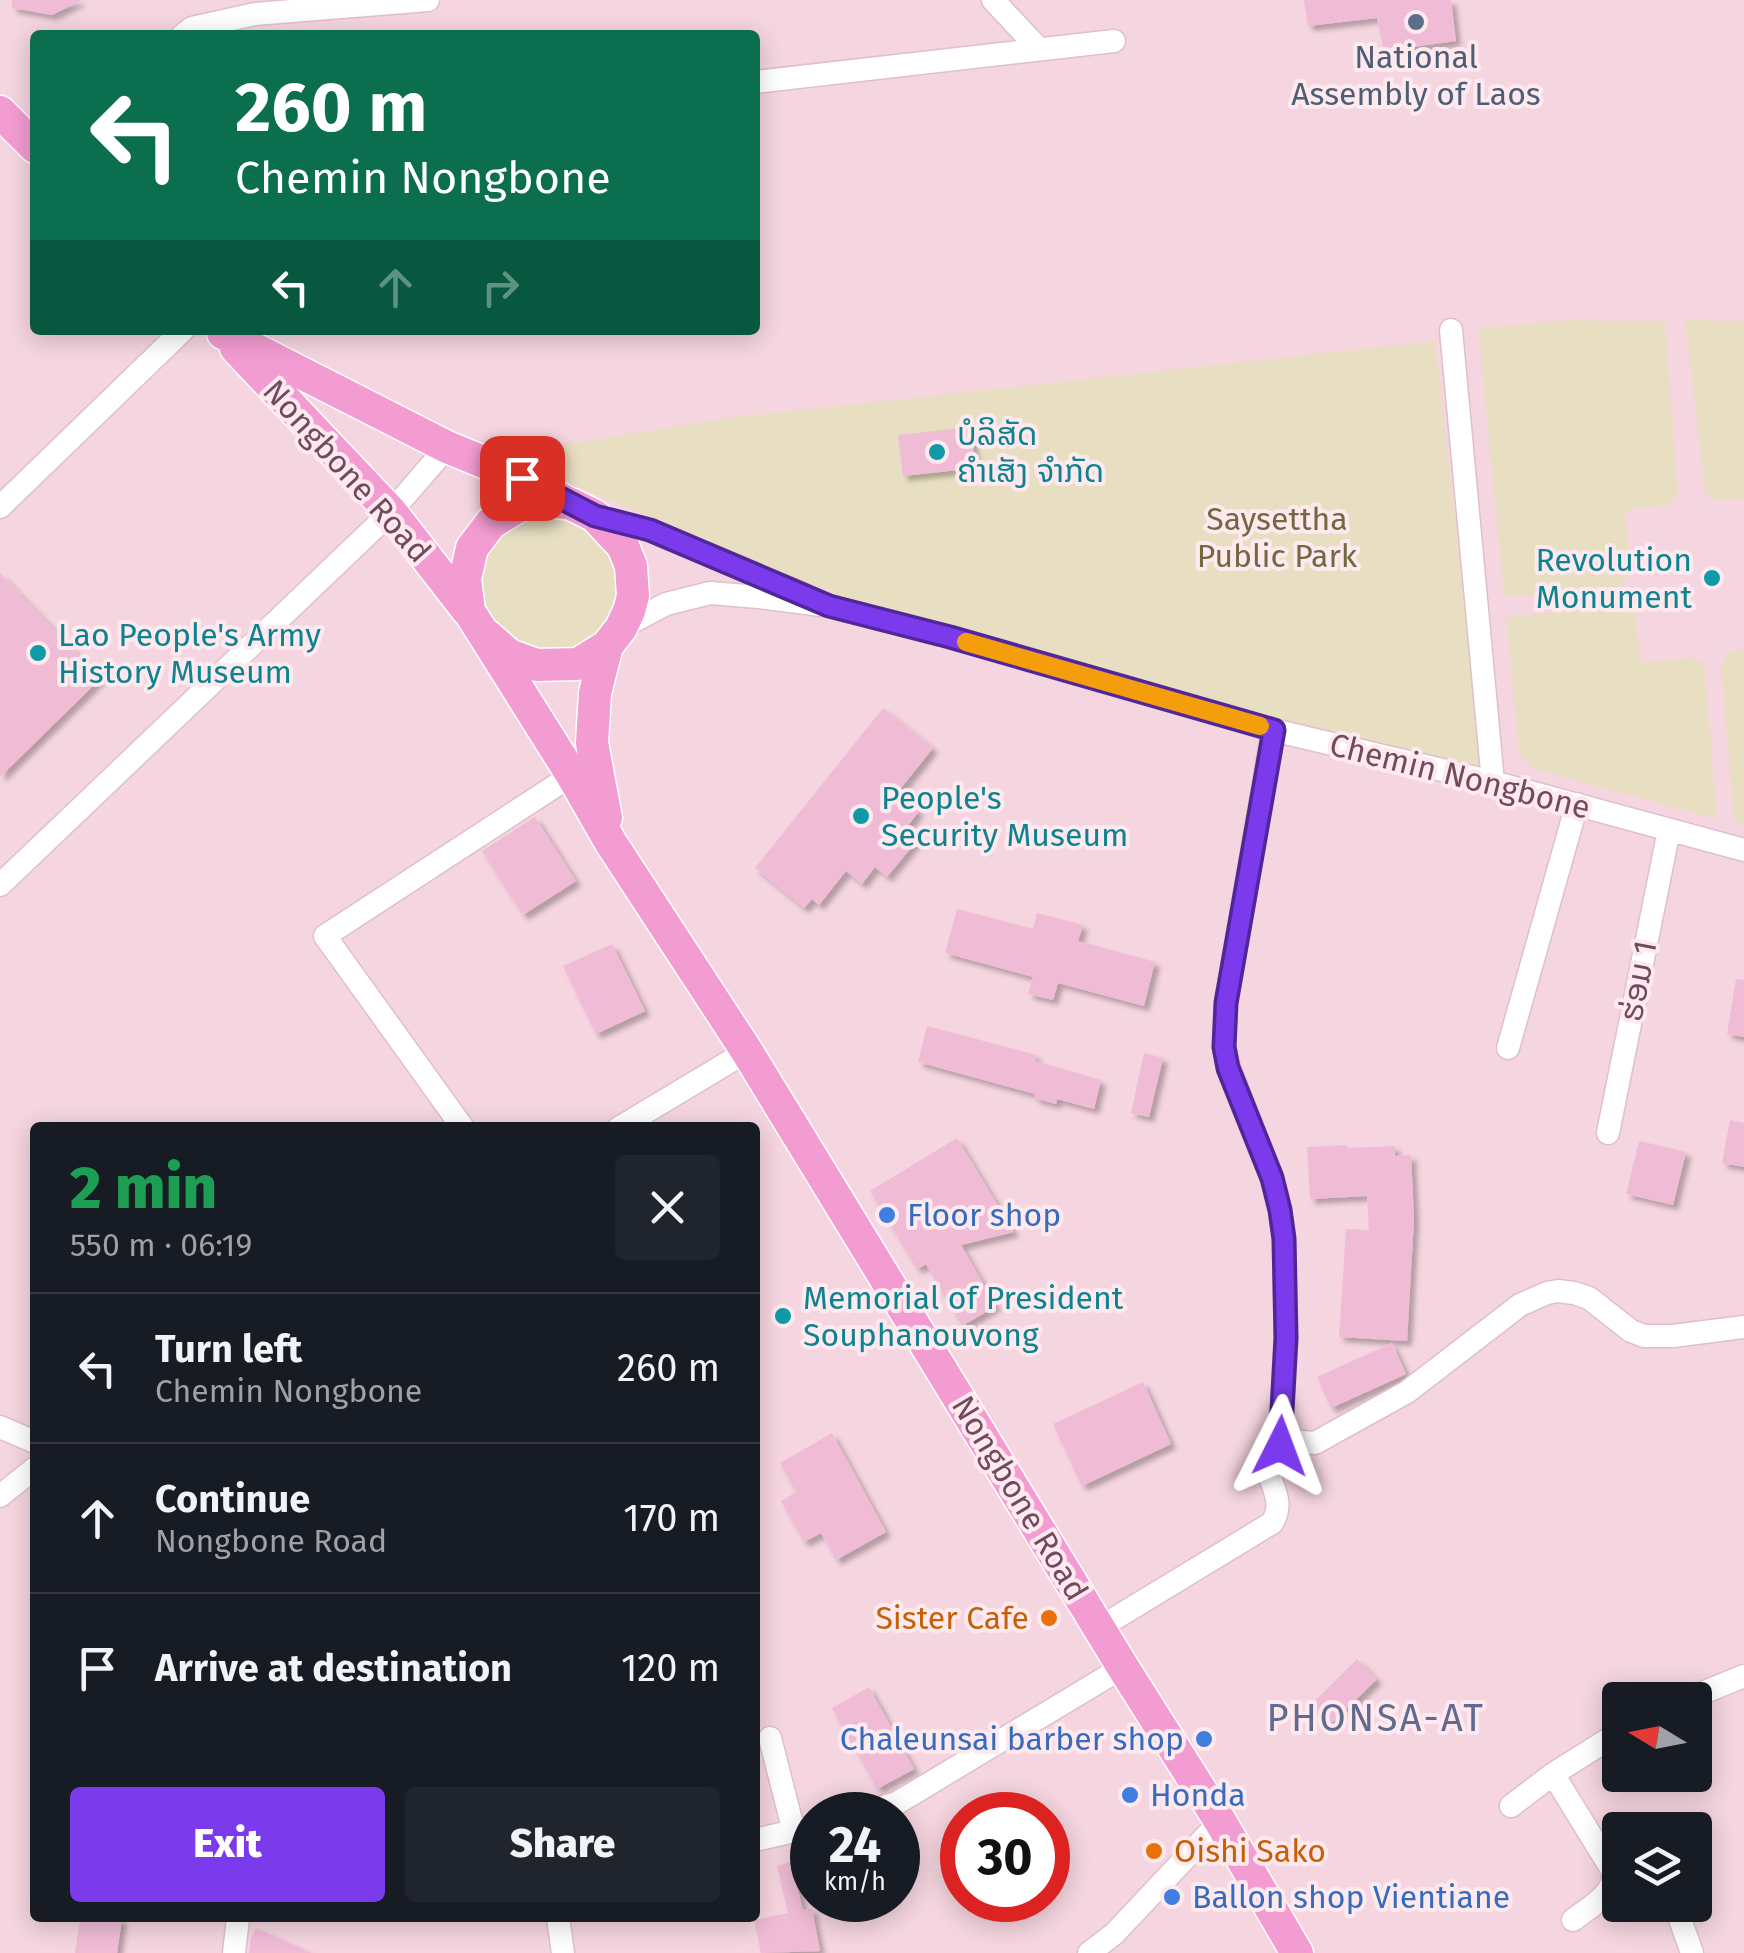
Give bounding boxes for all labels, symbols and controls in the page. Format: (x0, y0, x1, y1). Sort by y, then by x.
marker: National Assembly of Laos (1405, 11, 1427, 33)
place label: National Assembly of Laos (1291, 38, 1541, 113)
text: 260 m (235, 66, 427, 150)
icon: left (70, 70, 200, 200)
text: Chemin Nongbone (235, 151, 611, 205)
icon: left (263, 260, 318, 315)
icon: ahead (368, 260, 423, 315)
icon: right (473, 260, 528, 315)
street label: Nongbone Road (255, 372, 439, 570)
place label: ບໍລິສັດ ຄຳເສັງ ຈຳກັດ (957, 415, 1104, 490)
pin (480, 436, 565, 521)
marker: ບໍລິສັດ ຄຳເສັງ ຈຳກັດ (926, 441, 948, 463)
icon: arrive (495, 451, 550, 506)
park label: Saysettha Public Park (1197, 500, 1358, 575)
place label: Revolution Monument (1535, 541, 1692, 616)
marker: Revolution Monument (1701, 567, 1723, 589)
place label: Lao People's Army History Museum (58, 616, 321, 691)
marker: Lao People's Army History Museum (27, 642, 49, 664)
street label: Chemin Nongbone (1326, 725, 1594, 827)
place label: People's Security Museum (881, 779, 1128, 854)
marker: People's Security Museum (850, 805, 872, 827)
street label: ຮ່ອມ 1 (1612, 937, 1664, 1025)
text: 2 min (70, 1152, 217, 1224)
button: close (615, 1155, 720, 1260)
place label: Floor shop (907, 1196, 1061, 1234)
marker: Floor shop (876, 1204, 898, 1226)
text: 550 m · 06:19 (70, 1226, 252, 1264)
place label: Memorial of President Souphanouvong (803, 1279, 1124, 1354)
marker: Memorial of President Souphanouvong (772, 1305, 794, 1327)
text: Turn left (155, 1326, 302, 1372)
icon: left (70, 1341, 125, 1396)
text: 260 m (617, 1345, 720, 1391)
text: Chemin Nongbone (155, 1372, 422, 1410)
street label: Nongbone Road (944, 1389, 1096, 1607)
position arrow (1228, 1394, 1332, 1498)
text: Continue (155, 1476, 310, 1522)
icon: ahead (70, 1491, 125, 1546)
text: 170 m (623, 1495, 720, 1541)
text: Nongbone Road (155, 1522, 387, 1560)
place label: Sister Cafe (875, 1599, 1029, 1637)
marker: Sister Cafe (1038, 1607, 1060, 1629)
icon: arrive (70, 1641, 125, 1696)
text: Arrive at destination (155, 1645, 512, 1691)
text: 120 m (621, 1645, 720, 1691)
north arrow (1602, 1682, 1712, 1792)
map controls (1602, 1682, 1712, 1922)
district label: PHONSA-AT (1266, 1695, 1486, 1741)
place label: Chaleunsai barber shop (840, 1720, 1184, 1758)
marker: Chaleunsai barber shop (1193, 1728, 1215, 1750)
place label: Honda (1150, 1776, 1246, 1814)
marker: Honda (1119, 1784, 1141, 1806)
button: Exit (70, 1787, 385, 1902)
button: Share (405, 1787, 720, 1902)
speed limit sign: 30 (940, 1792, 1070, 1922)
button: layers (1602, 1812, 1712, 1922)
text: 24 (829, 1815, 881, 1875)
place label: Oishi Sako (1174, 1832, 1326, 1870)
marker: Oishi Sako (1143, 1840, 1165, 1862)
text: km/h (824, 1867, 886, 1897)
place label: Ballon shop Vientiane (1192, 1878, 1510, 1916)
marker: Ballon shop Vientiane (1161, 1886, 1183, 1908)

